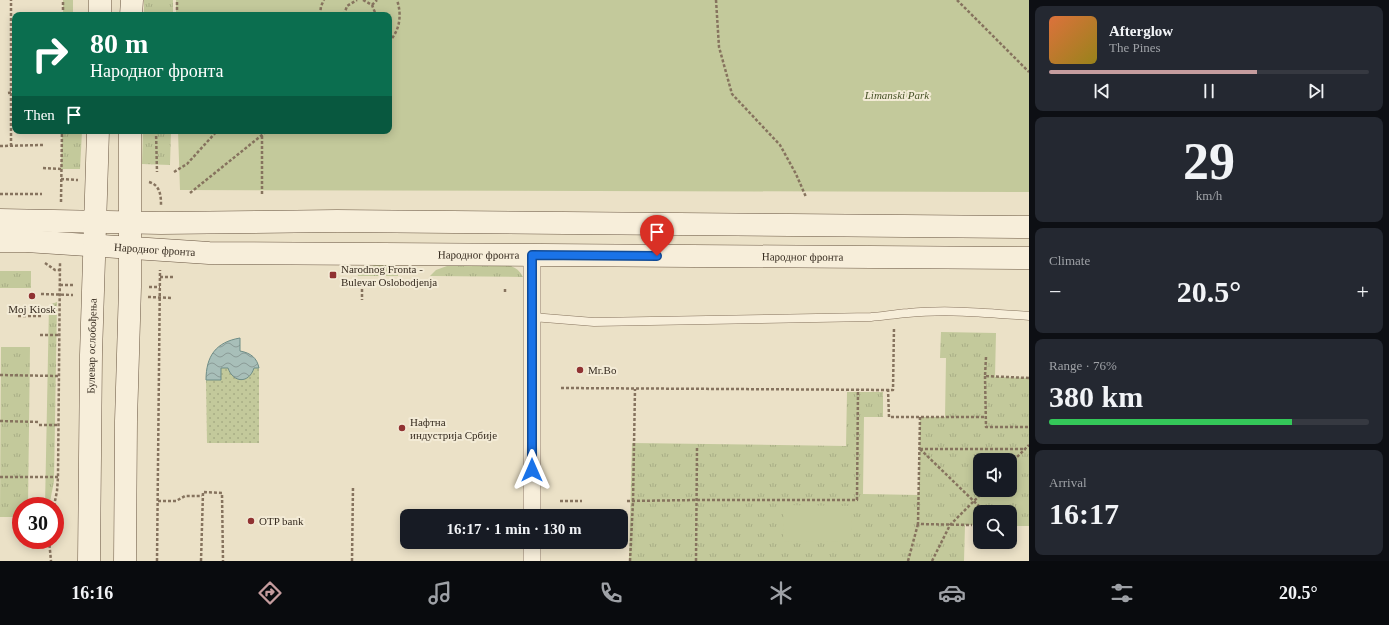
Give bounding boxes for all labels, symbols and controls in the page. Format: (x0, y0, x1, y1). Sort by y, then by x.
text: Afterglow (1109, 23, 1173, 39)
icon: right (24, 28, 76, 80)
text: 80 m (90, 28, 148, 59)
text: The Pines (1109, 40, 1161, 55)
text: Народног фронта (90, 61, 224, 81)
icon: previous (1091, 80, 1113, 102)
icon: pause (1198, 80, 1220, 102)
icon: next (1305, 80, 1327, 102)
park label: Limanski Park (864, 89, 930, 101)
icon: arrive (63, 104, 85, 126)
text: Then (24, 107, 55, 123)
text: 29 (1183, 133, 1235, 190)
text: km/h (1196, 188, 1222, 203)
pin (640, 215, 674, 256)
icon: arrive (646, 221, 668, 243)
street label: Народног фронта (114, 241, 196, 258)
street label: Народног фронта (438, 248, 520, 261)
street label: Народног фронта (762, 250, 844, 263)
text: Climate (1049, 253, 1090, 268)
place label: Narodnog Fronta - Bulevar Oslobodjenja (341, 263, 437, 288)
marker: Narodnog Fronta - Bulevar Oslobodjenja (328, 270, 338, 280)
text: 20.5° (1177, 275, 1241, 308)
text: − (1049, 279, 1061, 304)
text: + (1357, 279, 1369, 304)
marker: Moj Kiosk (27, 291, 37, 301)
street label: Булевар ослобођења (85, 298, 99, 394)
place label: Moj Kiosk (8, 303, 56, 315)
text: Range · 76% (1049, 358, 1117, 373)
place label: Mr.Bo (588, 364, 617, 376)
marker: Mr.Bo (575, 365, 585, 375)
text: 380 km (1049, 380, 1143, 413)
place label: Нафтна индустрија Србије (410, 416, 497, 441)
marker: Нафтна индустрија Србије (397, 423, 407, 433)
position arrow (511, 449, 553, 491)
map controls (973, 453, 1017, 549)
button: sound (973, 453, 1017, 497)
text: Arrival (1049, 475, 1087, 490)
speed limit sign: 30 (12, 497, 64, 549)
text: 16:17 (1049, 497, 1119, 530)
button: search (973, 505, 1017, 549)
place label: OTP bank (259, 515, 304, 527)
marker: OTP bank (246, 516, 256, 526)
text: 16:17 · 1 min · 130 m (447, 521, 582, 537)
icon: directions (256, 579, 284, 607)
icon: music (426, 579, 454, 607)
icon: phone (597, 579, 625, 607)
icon: climate (767, 579, 795, 607)
icon: car (938, 579, 966, 607)
icon: filters (1108, 579, 1136, 607)
text: 16:16 (71, 583, 113, 603)
text: 20.5° (1279, 583, 1318, 603)

